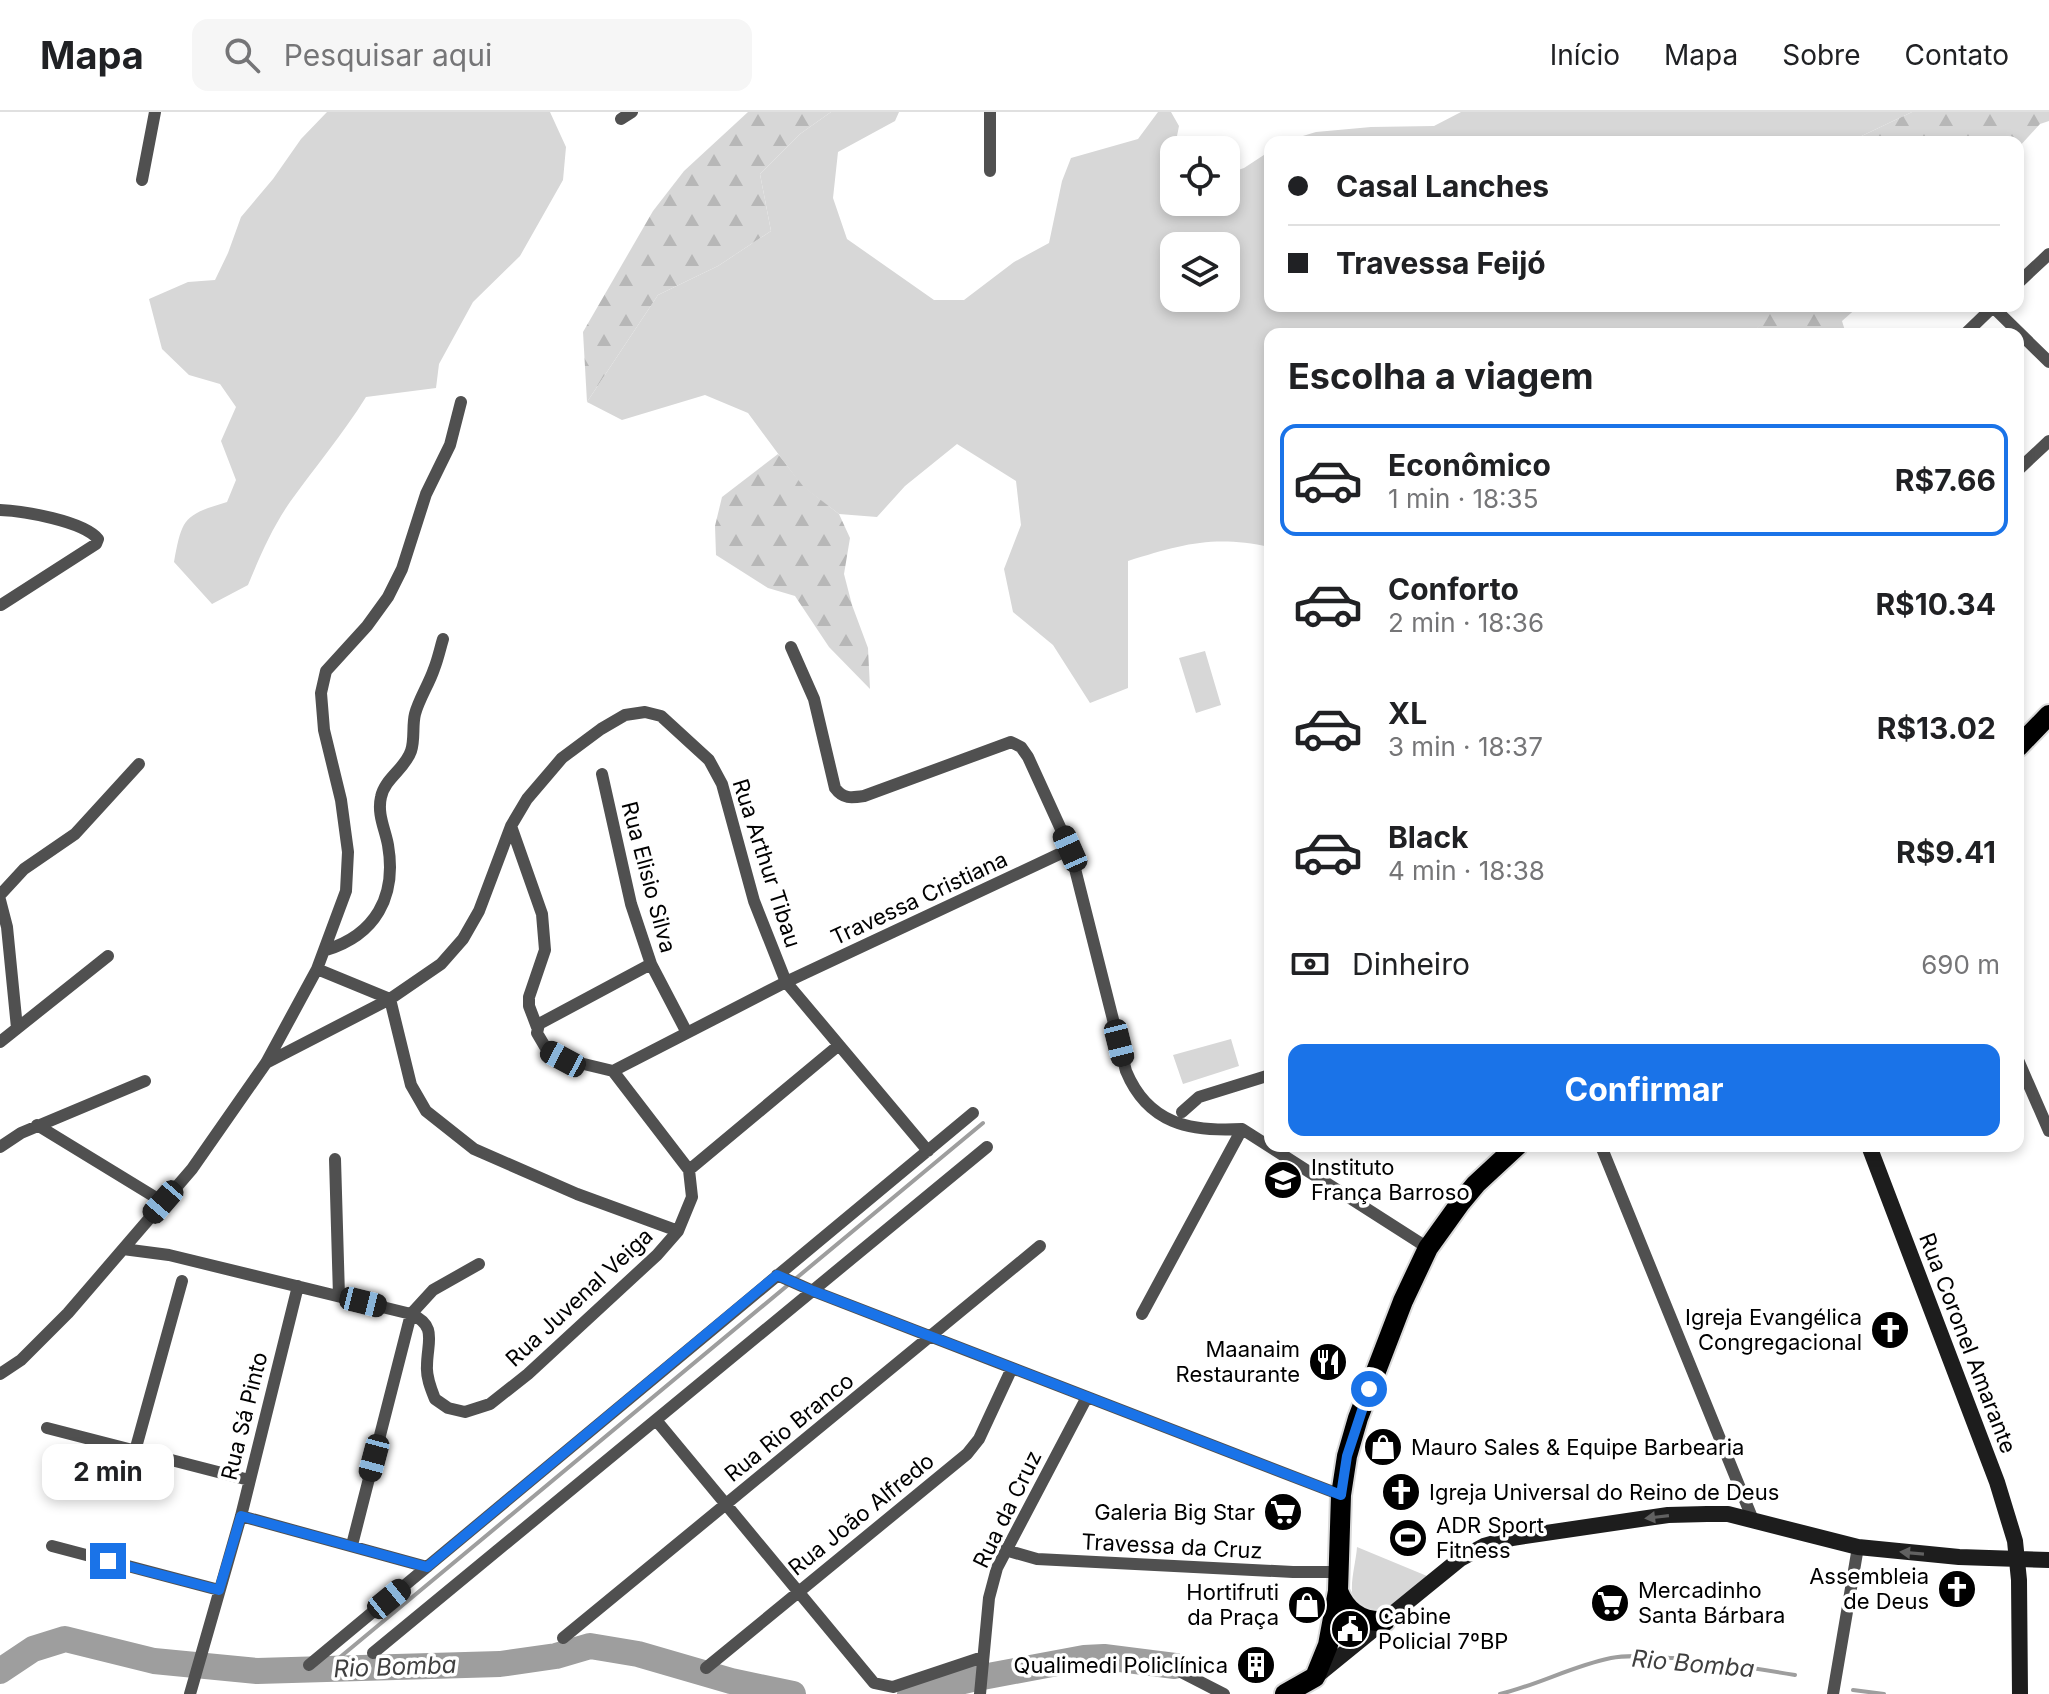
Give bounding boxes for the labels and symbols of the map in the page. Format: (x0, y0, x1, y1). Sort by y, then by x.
street label: Rua Arthur Tibau (727, 775, 807, 951)
street label: Rua Elisio Silva (616, 799, 682, 955)
car (1049, 822, 1091, 876)
street label: Travessa Cristiana (827, 846, 1011, 950)
car (1102, 1017, 1136, 1069)
car (536, 1037, 590, 1081)
place label: Instituto França Barroso (1311, 1154, 1470, 1205)
school or university icon: Instituto França Barroso (1262, 1159, 1304, 1201)
car (138, 1176, 188, 1228)
street label: Rua Juvenal Veiga (500, 1222, 658, 1372)
street label: Rua Coronel Amarante (1914, 1229, 2022, 1457)
car (337, 1285, 389, 1319)
place label: Igreja Evangélica Congregacional (1685, 1304, 1862, 1355)
church icon: Igreja Evangélica Congregacional (1869, 1309, 1911, 1351)
place label: Maanaim Restaurante (1176, 1336, 1300, 1387)
restaurant icon: Maanaim Restaurante (1307, 1341, 1349, 1383)
street label: Rua Sá Pinto (216, 1349, 272, 1483)
street label: Rua Rio Branco (719, 1367, 859, 1487)
route start (1351, 1371, 1387, 1407)
shop icon: Mauro Sales & Equipe Barbearia (1362, 1426, 1404, 1468)
car (356, 1432, 392, 1484)
place label: Mauro Sales & Equipe Barbearia (1411, 1434, 1744, 1460)
callout: 2 min (42, 1445, 174, 1501)
street label: Rua da Cruz (967, 1446, 1047, 1572)
street label: Rua João Alfredo (783, 1447, 939, 1581)
church icon: Igreja Universal do Reino de Deus (1380, 1471, 1422, 1513)
place label: Igreja Universal do Reino de Deus (1429, 1479, 1779, 1505)
supermarket icon: Galeria Big Star (1262, 1491, 1304, 1533)
place label: Galeria Big Star (1094, 1499, 1255, 1525)
one-way arrow (1644, 1510, 1669, 1523)
place label: ADR Sport Fitness (1436, 1512, 1544, 1563)
sports icon: ADR Sport Fitness (1387, 1517, 1429, 1559)
street label: Travessa da Cruz (1081, 1528, 1263, 1564)
route end (90, 1543, 126, 1579)
one-way arrow (1899, 1546, 1924, 1559)
place label: Assembleia de Deus (1809, 1563, 1929, 1614)
church icon: Assembleia de Deus (1936, 1568, 1978, 1610)
car (363, 1575, 415, 1623)
place label: Mercadinho Santa Bárbara (1638, 1577, 1785, 1628)
place label: Hortifruti da Praça (1186, 1579, 1279, 1630)
supermarket icon: Mercadinho Santa Bárbara (1589, 1582, 1631, 1624)
shop icon: Hortifruti da Praça (1286, 1584, 1328, 1626)
place label: Cabine Policial 7ºBP (1378, 1603, 1508, 1654)
public building icon: Cabine Policial 7ºBP (1329, 1608, 1371, 1650)
building icon: Qualimedi Policlínica (1235, 1644, 1277, 1686)
water label: Rio Bomba (1631, 1644, 1756, 1683)
water label: Rio Bomba (333, 1650, 457, 1683)
place label: Qualimedi Policlínica (1014, 1652, 1228, 1678)

